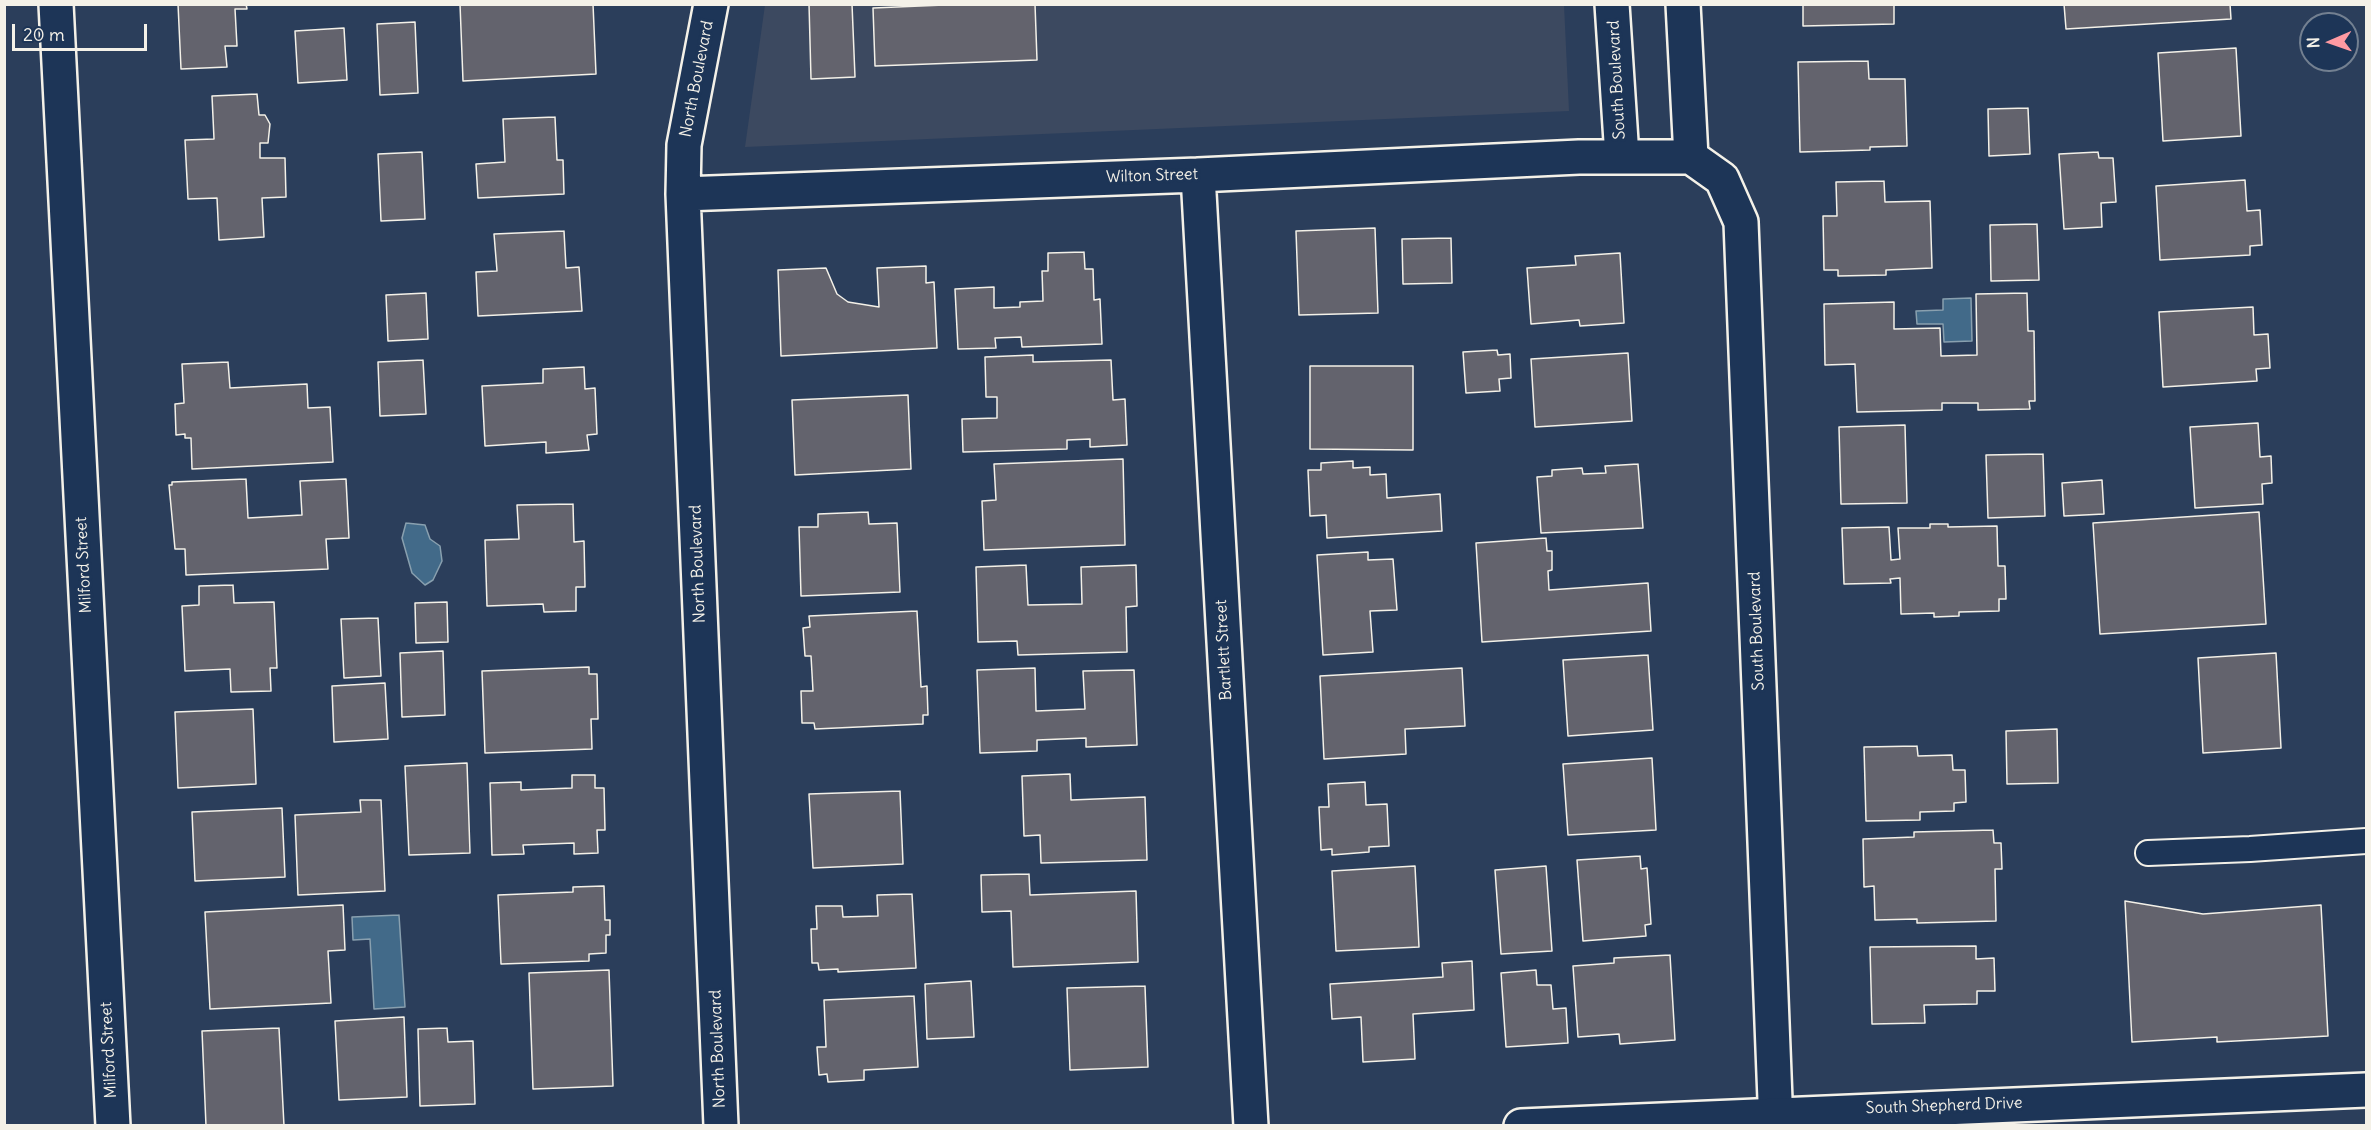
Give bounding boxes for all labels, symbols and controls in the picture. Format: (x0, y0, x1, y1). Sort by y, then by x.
scale bar (15, 12, 150, 50)
north arrow (2299, 12, 2359, 72)
street label: North Boulevard (676, 19, 718, 139)
street label: South Boulevard (1604, 20, 1630, 140)
text: 20 m (23, 23, 65, 46)
text: N (2303, 37, 2323, 48)
street label: Wilton Street (1106, 165, 1198, 187)
street label: North Boulevard (686, 504, 710, 624)
street label: Milford Street (72, 516, 96, 614)
street label: South Boulevard (1745, 571, 1769, 691)
street label: Bartlett Street (1212, 599, 1236, 701)
street label: North Boulevard (706, 989, 730, 1109)
street label: Milford Street (97, 1001, 121, 1099)
street label: South Shepherd Drive (1865, 1094, 2023, 1118)

